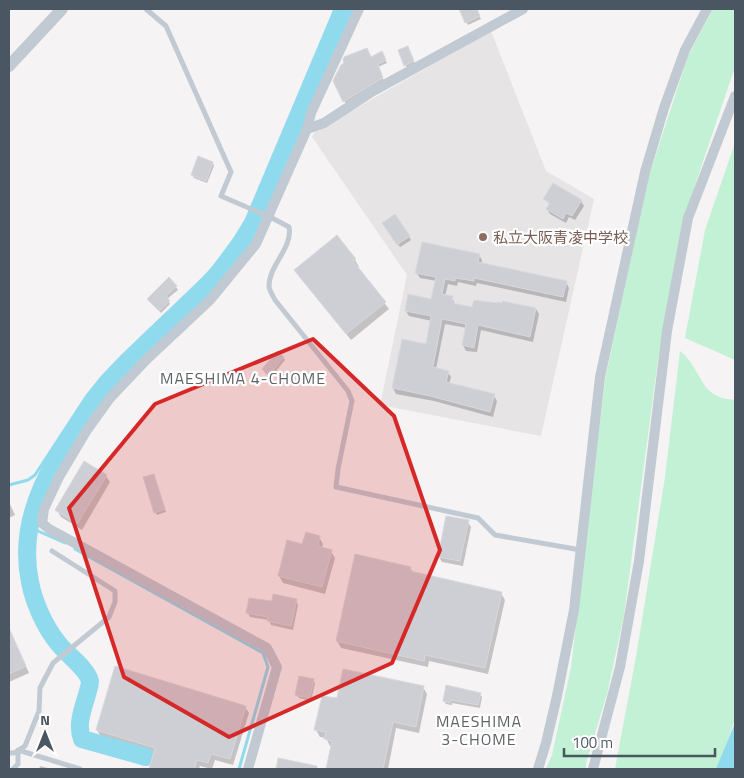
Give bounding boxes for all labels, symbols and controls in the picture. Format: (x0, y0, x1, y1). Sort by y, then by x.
place label: 私立大阪青凌中学校 (493, 226, 628, 249)
marker: 私立大阪青凌中学校 (477, 231, 489, 243)
district label: MAESHIMA 4-CHOME (160, 366, 326, 390)
north arrow (20, 708, 70, 758)
text: N (40, 709, 50, 730)
district label: MAESHIMA 3-CHOME (436, 709, 522, 751)
scale bar (564, 726, 715, 758)
text: 100 m (572, 731, 613, 754)

